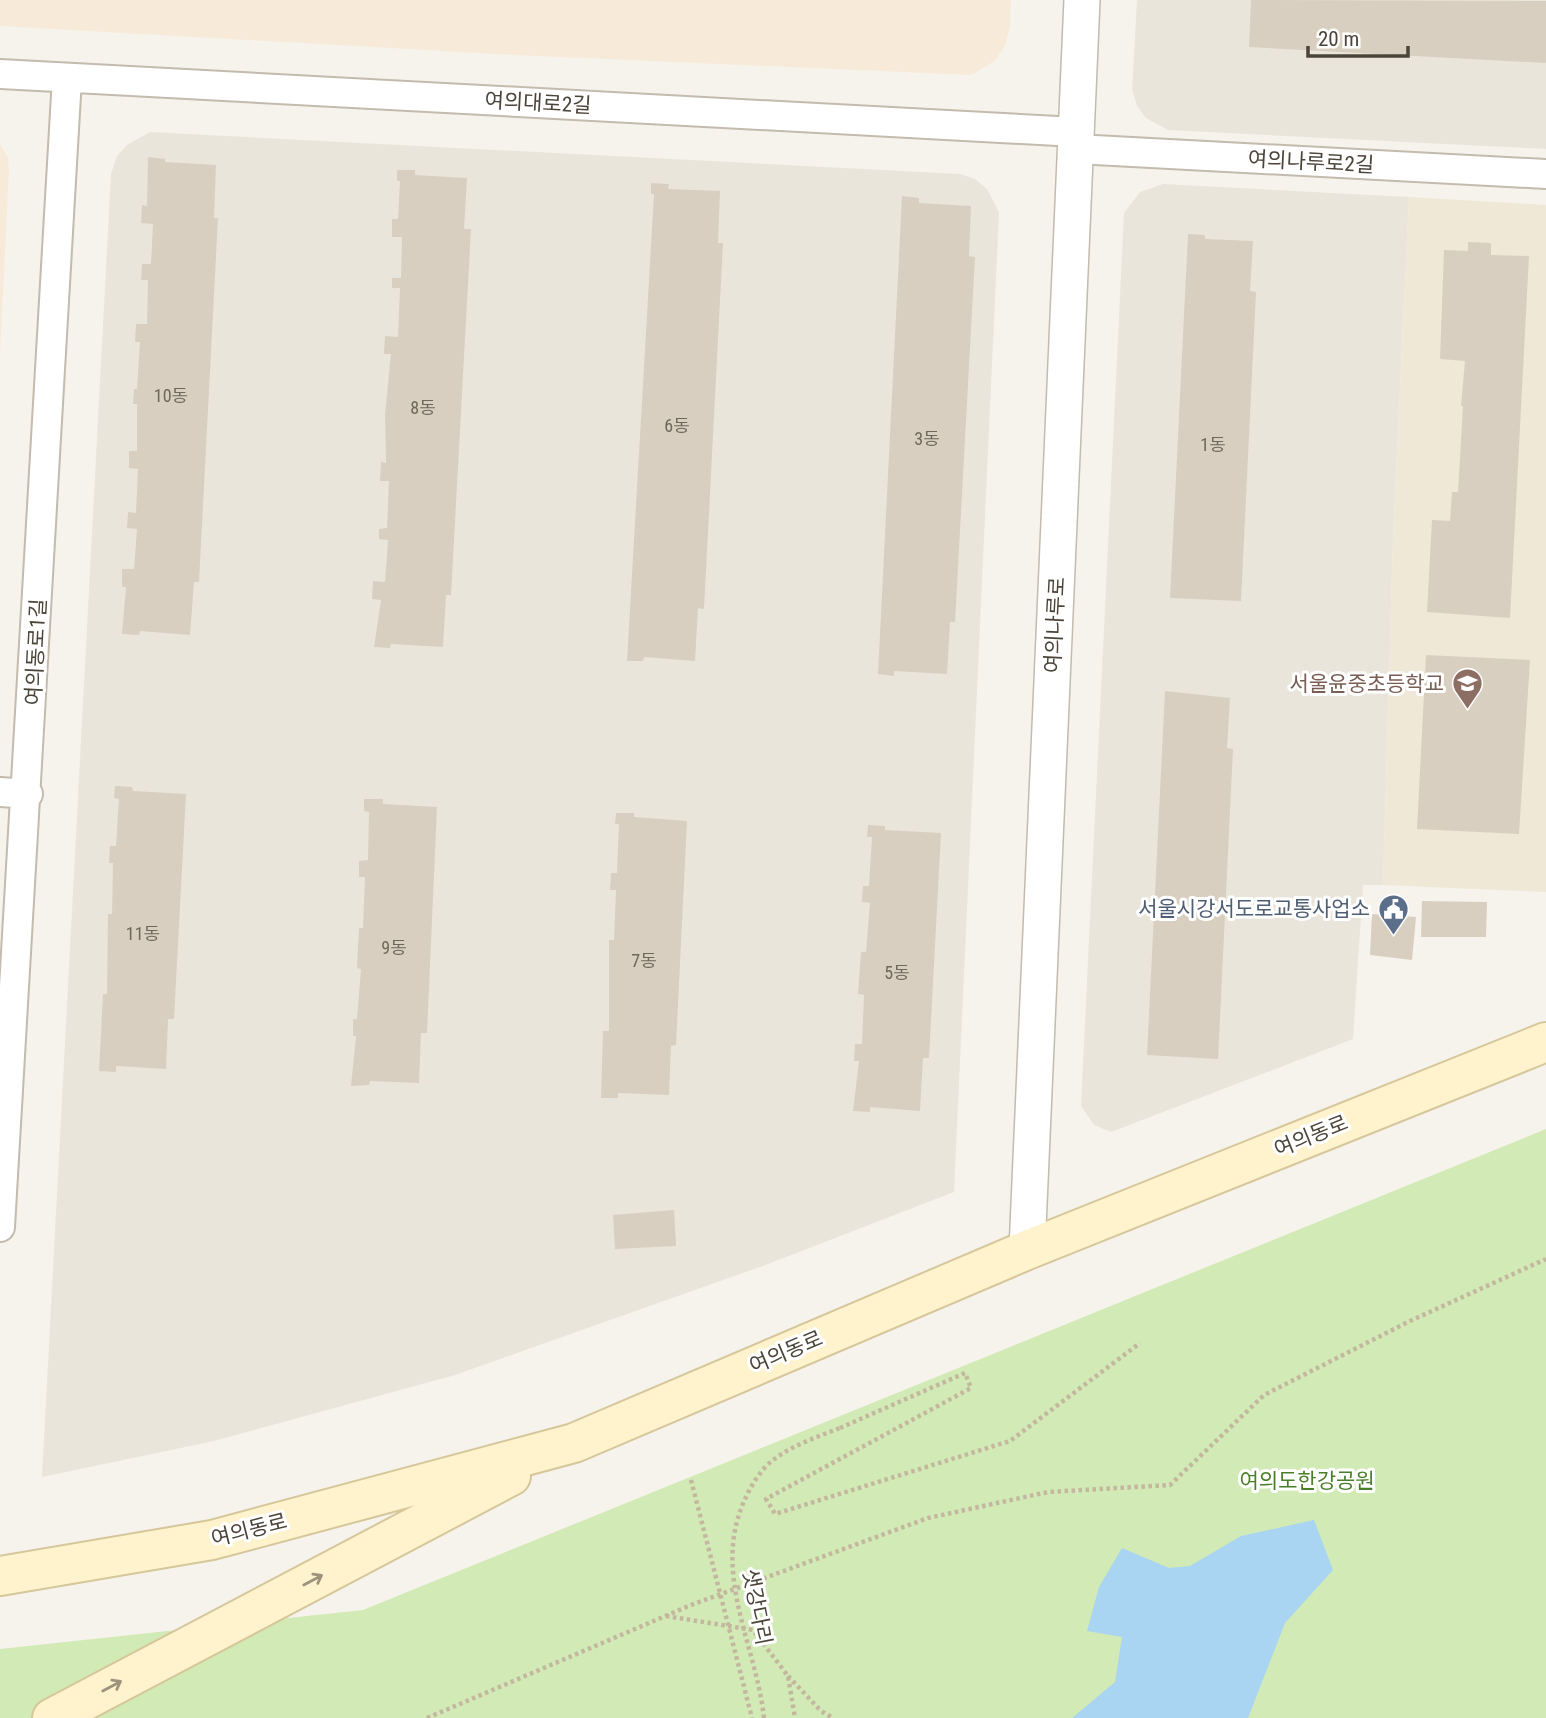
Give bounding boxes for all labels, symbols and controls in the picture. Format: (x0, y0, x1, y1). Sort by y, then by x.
scale bar (1308, 14, 1408, 58)
text: 20 m (1318, 27, 1359, 51)
street label: 여의대로2길 (484, 88, 592, 118)
street label: 여의나루로2길 (1247, 147, 1375, 177)
house number: 10동 (154, 385, 188, 406)
house number: 8동 (410, 397, 436, 418)
house number: 6동 (664, 415, 690, 436)
house number: 3동 (914, 428, 940, 449)
house number: 1동 (1200, 434, 1226, 455)
street label: 여의나루로 (1040, 576, 1070, 674)
street label: 여의동로1길 (21, 598, 51, 706)
school or university icon: 서울윤중초등학교 (1450, 667, 1484, 711)
place label: 서울윤중초등학교 (1289, 672, 1444, 696)
public building icon: 서울시강서도로교통사업소 (1376, 892, 1410, 936)
place label: 서울시강서도로교통사업소 (1138, 897, 1370, 921)
house number: 11동 (126, 923, 160, 944)
house number: 9동 (381, 937, 407, 958)
house number: 7동 (631, 950, 657, 971)
house number: 5동 (884, 962, 910, 983)
street label: 여의동로 (1271, 1110, 1351, 1162)
street label: 여의동로 (746, 1326, 826, 1378)
park label: 여의도한강공원 (1239, 1469, 1375, 1493)
street label: 여의동로 (209, 1509, 289, 1551)
street label: 샛강다리 (738, 1567, 776, 1647)
one-way arrow (302, 1573, 323, 1586)
one-way arrow (101, 1679, 122, 1692)

